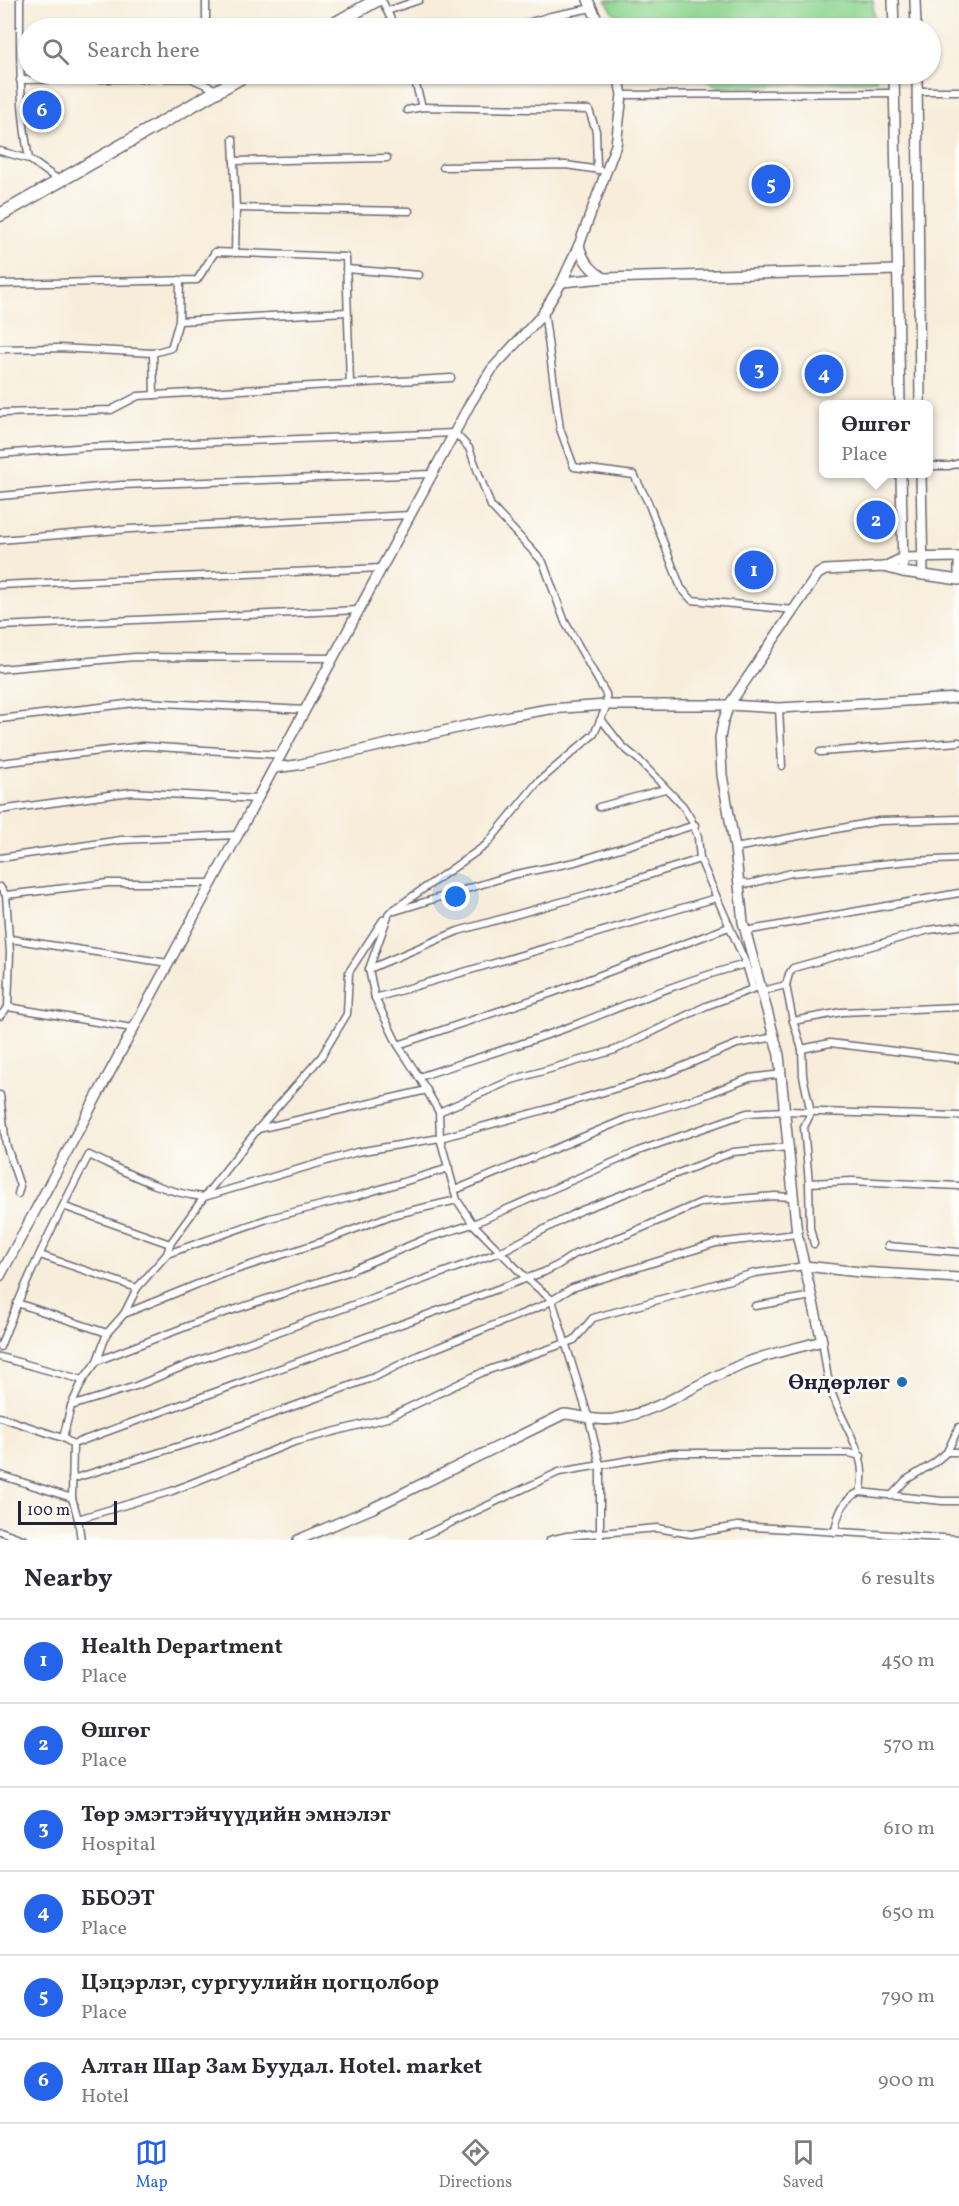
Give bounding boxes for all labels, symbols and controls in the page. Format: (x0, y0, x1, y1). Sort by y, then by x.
search box (18, 18, 941, 84)
icon: search (39, 35, 72, 68)
text: Search here (87, 36, 200, 67)
pin: 6 (22, 88, 62, 132)
pin: 5 (752, 162, 790, 207)
pin: 3 (740, 346, 778, 392)
pin: 4 (804, 352, 844, 397)
popup (819, 400, 933, 478)
text: Өшгөг (841, 410, 911, 441)
text: Place (841, 441, 887, 469)
pin: 2 (856, 498, 896, 542)
pin: 1 (734, 548, 774, 592)
your location (441, 882, 470, 911)
place label: Өндөрлөг (788, 1369, 890, 1398)
marker: Өндөрлөг (895, 1375, 909, 1389)
scale bar (18, 1498, 117, 1526)
text: 100 m (27, 1500, 70, 1522)
text: Nearby (24, 1561, 113, 1597)
text: 6 results (862, 1565, 935, 1593)
text: Health Department (81, 1632, 283, 1663)
text: 1 (39, 1647, 48, 1675)
text: 450 m (881, 1647, 935, 1675)
text: Place (81, 1663, 127, 1691)
text: Өшгөг (81, 1716, 150, 1747)
text: 2 (38, 1731, 49, 1759)
text: 570 m (883, 1731, 935, 1759)
text: Place (81, 1747, 127, 1775)
text: Төр эмэгтэйчүүдийн эмнэлэг (81, 1800, 391, 1831)
text: 3 (38, 1815, 49, 1843)
text: 610 m (883, 1815, 935, 1843)
text: Hospital (81, 1831, 156, 1859)
text: ББОЭТ (81, 1884, 155, 1915)
text: 4 (37, 1899, 50, 1927)
text: 650 m (882, 1899, 935, 1927)
text: Place (81, 1915, 127, 1943)
text: Цэцэрлэг, сургуулийн цогцолбор (81, 1968, 439, 1999)
text: 5 (39, 1983, 48, 2011)
text: 790 m (881, 1983, 935, 2011)
text: Place (81, 1999, 127, 2027)
text: Алтан Шар Зам Буудал. Hotel. market (81, 2052, 482, 2083)
text: 6 (38, 2067, 49, 2095)
text: 900 m (878, 2067, 935, 2095)
text: Hotel (81, 2083, 129, 2111)
tab: Map (135, 2136, 168, 2194)
tab: Directions (439, 2136, 512, 2194)
tab: Saved (783, 2136, 824, 2194)

